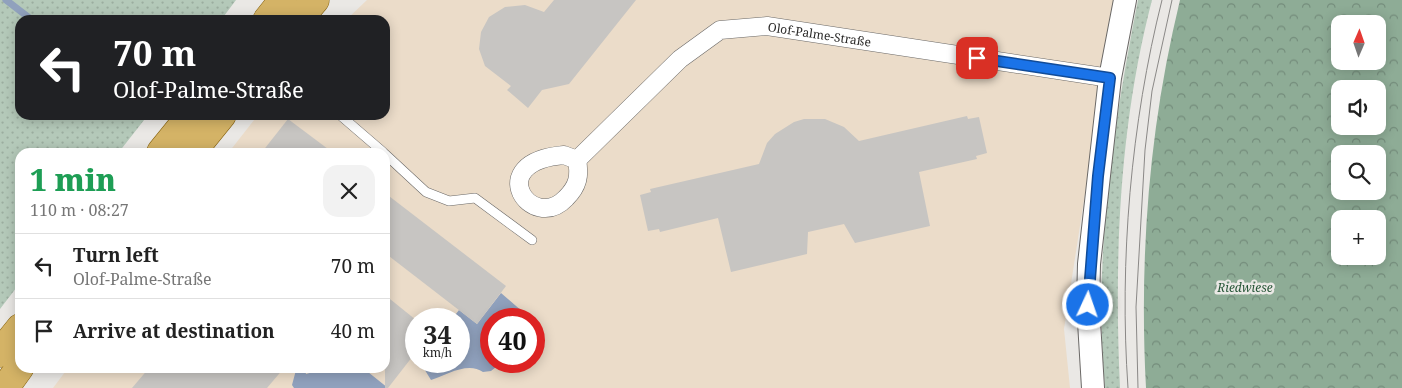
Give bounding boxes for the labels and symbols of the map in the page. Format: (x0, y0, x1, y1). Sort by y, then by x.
north arrow (1331, 15, 1386, 70)
street label: Olof-Palme-Straße (767, 18, 872, 50)
pin (956, 37, 998, 79)
position arrow (1061, 278, 1113, 330)
park label: Riedwiese (1216, 279, 1273, 296)
speed limit sign: 40 (480, 308, 545, 373)

